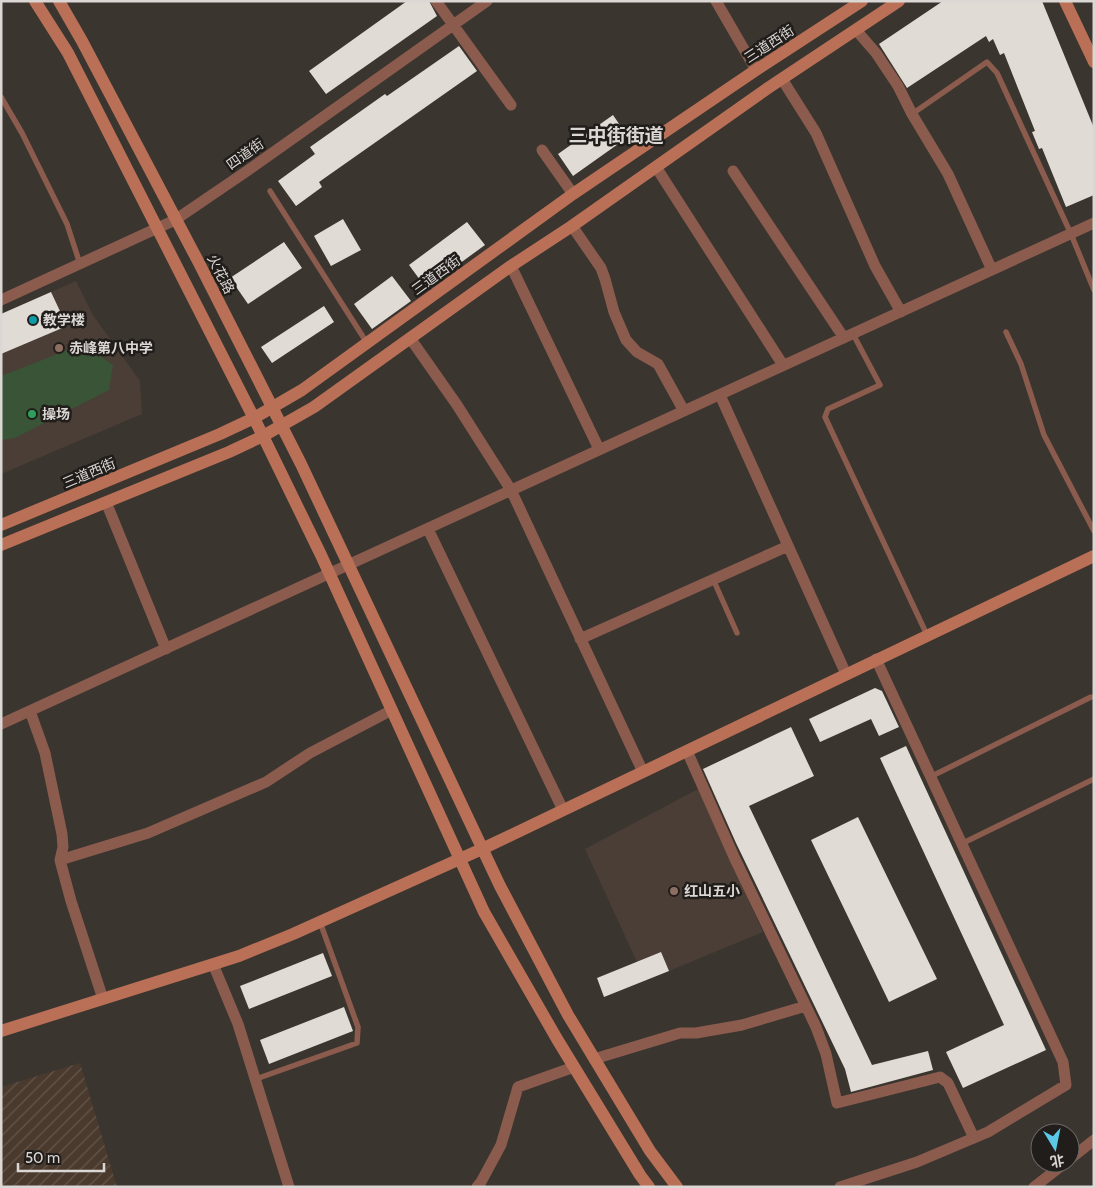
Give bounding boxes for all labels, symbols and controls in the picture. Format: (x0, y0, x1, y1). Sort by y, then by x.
street label: 三道西街 (741, 21, 797, 67)
district label: 三中街街道 (568, 124, 664, 147)
street label: 四道街 (223, 135, 267, 173)
street label: 火花路 (203, 251, 239, 297)
street label: 三道西街 (408, 251, 464, 299)
place label: 教学楼 (43, 311, 85, 329)
marker: 教学楼 (27, 314, 39, 326)
place label: 赤峰第八中学 (69, 339, 153, 357)
marker: 赤峰第八中学 (53, 342, 65, 354)
place label: 操场 (42, 405, 70, 423)
marker: 操场 (26, 408, 38, 420)
street label: 三道西街 (60, 454, 118, 492)
place label: 红山五小 (684, 882, 740, 900)
marker: 红山五小 (668, 885, 680, 897)
north arrow (1030, 1123, 1080, 1173)
scale bar (18, 1140, 104, 1172)
text: 50 m (25, 1149, 60, 1167)
text: 北 (1049, 1151, 1066, 1171)

